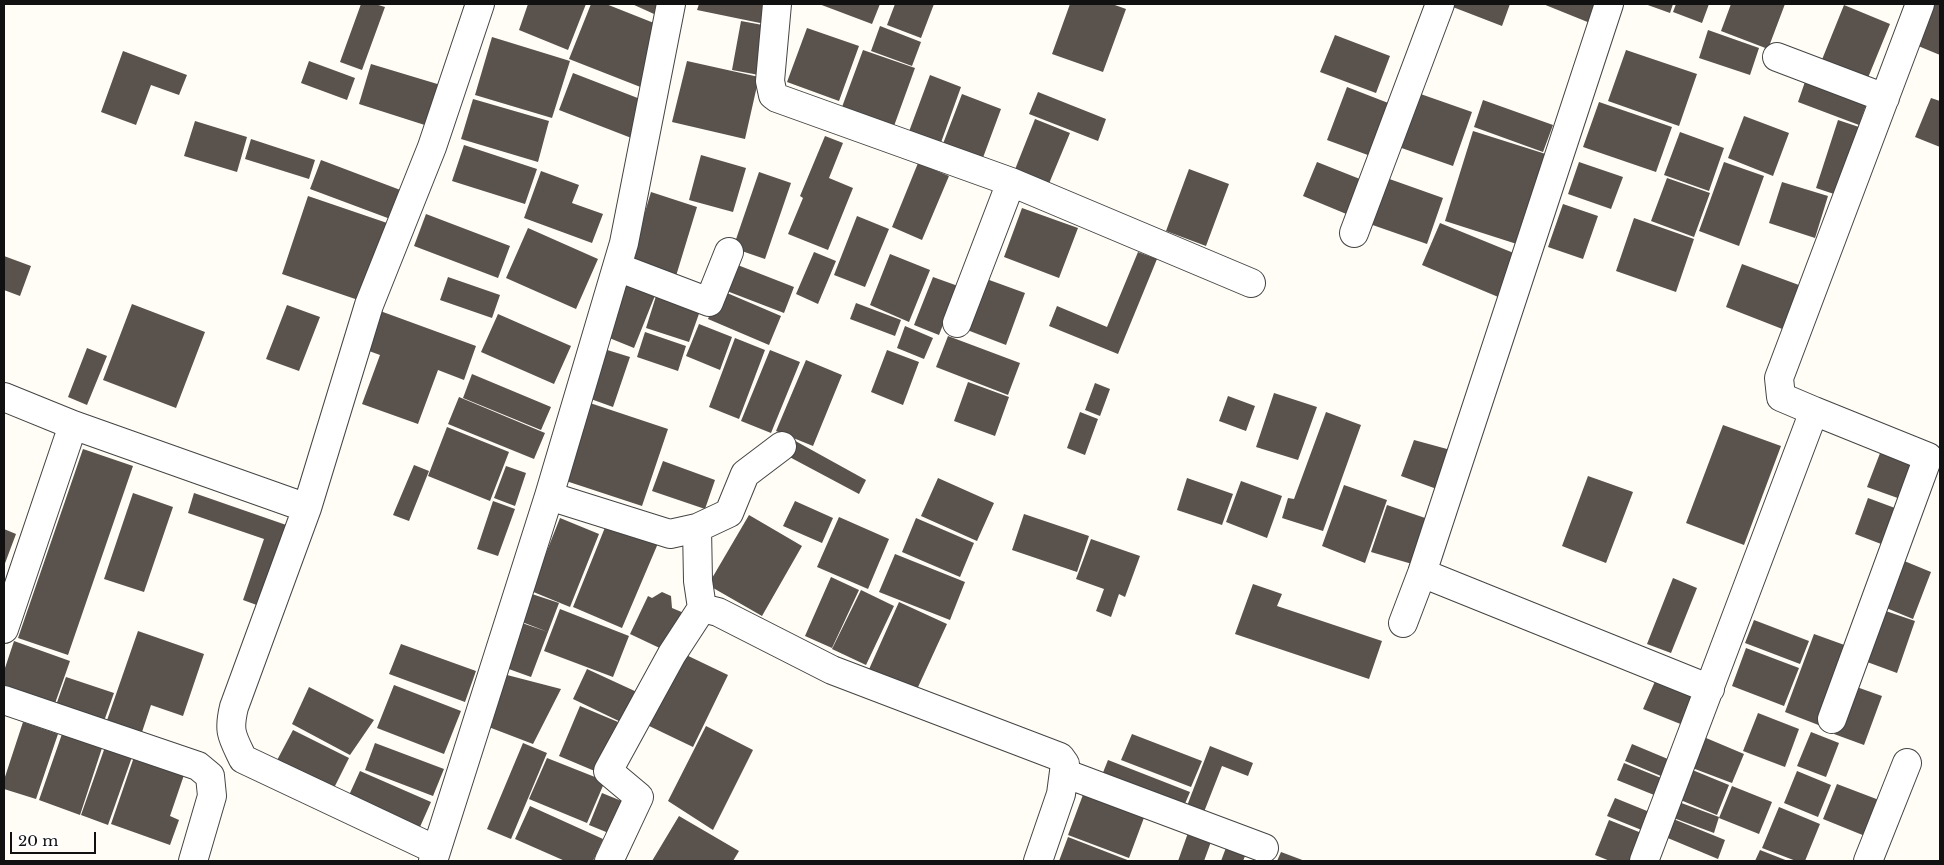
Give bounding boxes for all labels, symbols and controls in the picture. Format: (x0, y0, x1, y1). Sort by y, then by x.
scale bar (12, 822, 99, 854)
text: 20 m (18, 831, 58, 850)

